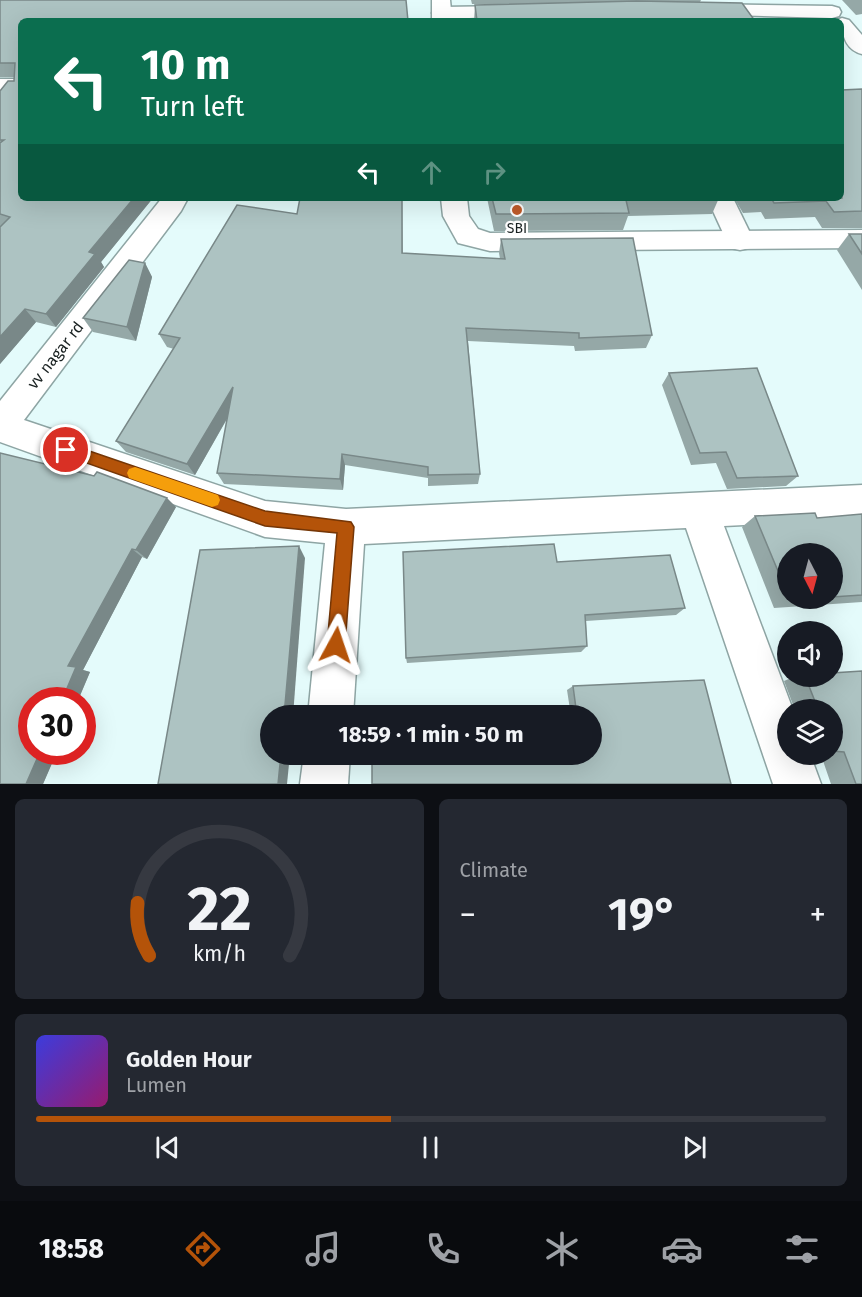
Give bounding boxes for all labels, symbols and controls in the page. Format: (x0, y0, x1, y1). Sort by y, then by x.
text: 10 m (141, 40, 231, 90)
icon: left (42, 42, 120, 120)
text: Turn left (141, 91, 244, 123)
icon: left (352, 156, 385, 189)
icon: ahead (415, 156, 448, 189)
icon: right (478, 156, 511, 189)
marker: SBI (510, 203, 524, 217)
place label: SBI (507, 220, 527, 237)
street label: vv nagar rd (23, 318, 88, 393)
pin (40, 424, 91, 475)
icon: arrive (49, 433, 82, 466)
north arrow (777, 543, 843, 609)
map controls (777, 543, 843, 765)
position arrow (304, 613, 368, 677)
button: sound (777, 621, 843, 687)
speed limit sign: 30 (18, 687, 96, 765)
button: layers (777, 699, 843, 765)
text: 18:59 · 1 min · 50 m (338, 721, 524, 748)
text: Climate (460, 858, 528, 882)
text: 22 (187, 872, 252, 947)
text: 19° (608, 888, 678, 942)
text: − (460, 895, 476, 935)
text: + (810, 895, 826, 935)
text: km/h (193, 941, 246, 967)
text: Golden Hour (126, 1046, 252, 1073)
text: Lumen (126, 1073, 187, 1097)
icon: previous (151, 1131, 184, 1164)
icon: pause (414, 1131, 447, 1164)
icon: next (678, 1131, 711, 1164)
icon: directions (182, 1228, 224, 1270)
icon: music (302, 1228, 344, 1270)
icon: phone (422, 1228, 464, 1270)
icon: climate (541, 1228, 583, 1270)
icon: car (661, 1228, 703, 1270)
icon: filters (781, 1228, 823, 1270)
text: 18:58 (39, 1233, 104, 1265)

